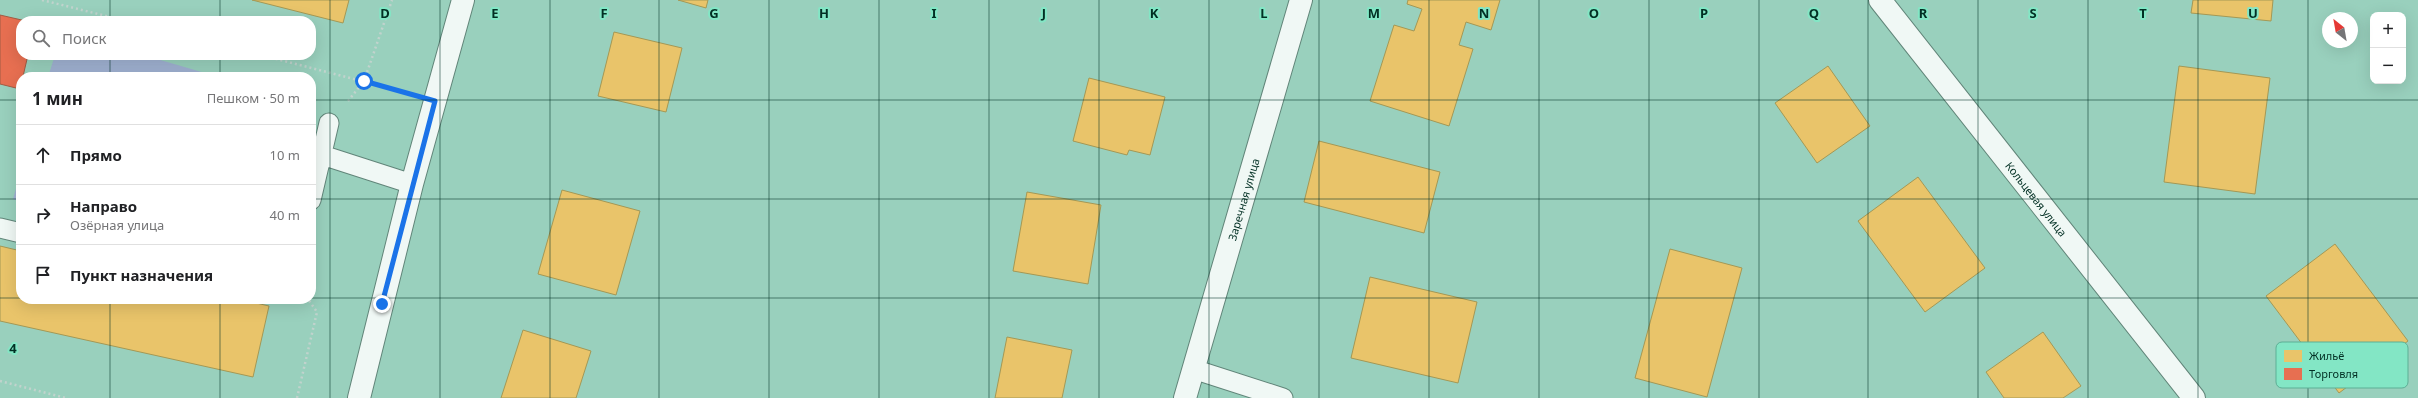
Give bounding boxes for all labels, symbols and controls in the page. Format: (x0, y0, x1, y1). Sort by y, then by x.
text: D (380, 4, 390, 22)
text: E (491, 4, 499, 22)
text: F (600, 4, 608, 22)
text: G (709, 4, 719, 22)
text: H (819, 4, 829, 22)
text: I (931, 4, 937, 22)
text: J (1041, 4, 1046, 22)
text: K (1150, 4, 1159, 22)
text: L (1260, 4, 1268, 22)
text: M (1368, 4, 1380, 22)
text: N (1479, 4, 1489, 22)
text: O (1589, 4, 1599, 22)
text: P (1700, 4, 1708, 22)
text: Q (1809, 4, 1819, 22)
text: R (1919, 4, 1928, 22)
text: S (2029, 4, 2037, 22)
text: T (2139, 4, 2147, 22)
text: U (2248, 4, 2258, 22)
north arrow (2322, 12, 2358, 48)
map controls (2370, 12, 2406, 84)
button: + (2370, 12, 2406, 48)
search box (16, 16, 316, 60)
icon: search (30, 27, 52, 49)
text: Поиск (62, 28, 107, 48)
button: − (2370, 48, 2406, 84)
route start (355, 72, 373, 90)
text: 1 мин (32, 87, 83, 110)
text: Пешком · 50 m (207, 89, 300, 107)
icon: ahead (32, 144, 54, 166)
text: Прямо (70, 145, 122, 165)
text: 10 m (270, 146, 300, 164)
street label: Заречная улица (1224, 156, 1262, 242)
street label: Кольцевая улица (2003, 158, 2071, 239)
text: Направо (70, 196, 137, 216)
icon: right (32, 204, 54, 226)
text: 40 m (270, 206, 300, 224)
text: Озёрная улица (70, 216, 164, 234)
icon: arrive (32, 264, 54, 286)
text: Пункт назначения (70, 265, 213, 285)
route end (373, 295, 391, 313)
text: 4 (9, 339, 17, 357)
legend (2276, 342, 2408, 388)
text: Жильё (2309, 348, 2344, 363)
text: Торговля (2309, 366, 2358, 381)

